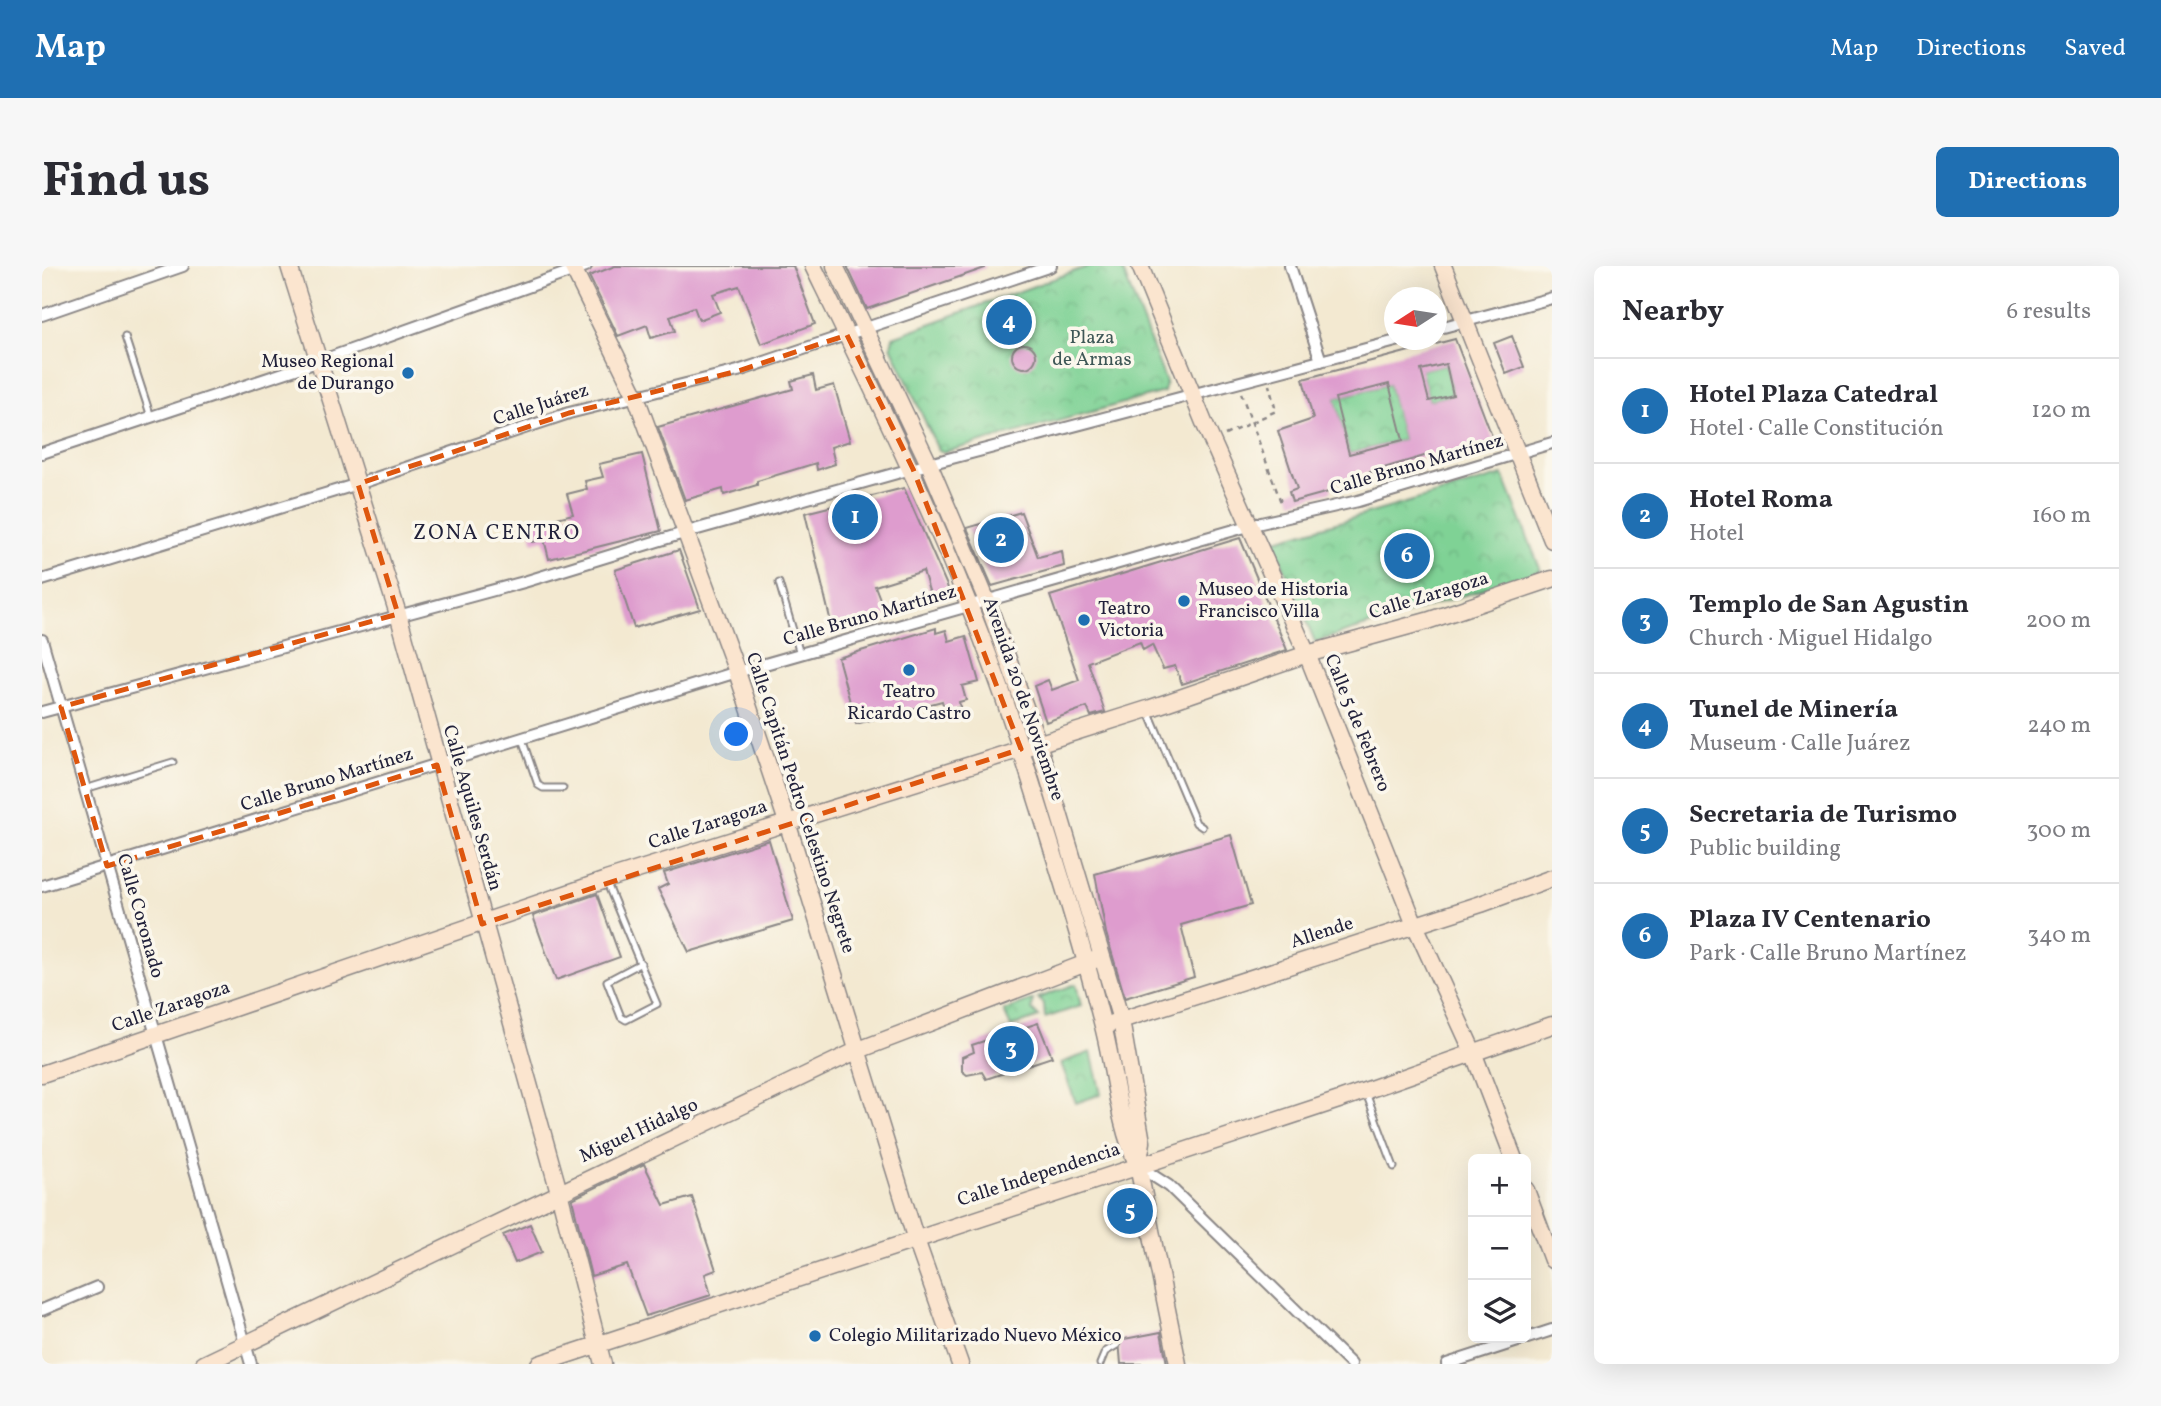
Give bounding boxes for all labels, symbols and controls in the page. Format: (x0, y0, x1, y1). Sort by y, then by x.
text: Map (35, 26, 106, 72)
text: Map (1830, 32, 1878, 66)
text: Directions (1916, 32, 2026, 66)
text: Saved (2064, 32, 2126, 66)
button: Directions (1936, 147, 2119, 217)
text: Find us (42, 148, 210, 217)
north arrow (1384, 287, 1447, 350)
text: Nearby (1622, 291, 1724, 333)
pin: 4 (986, 296, 1032, 348)
text: 6 results (2007, 296, 2091, 328)
park label: Plaza de Armas (1052, 325, 1132, 373)
place label: Museo Regional de Durango (261, 349, 394, 397)
marker: Museo Regional de Durango (400, 365, 416, 381)
street label: Calle Juárez (490, 377, 592, 433)
text: Hotel Plaza Catedral (1689, 377, 1938, 413)
text: 1 (1640, 395, 1650, 427)
text: 120 m (2031, 395, 2091, 427)
text: Hotel · Calle Constitución (1689, 413, 1944, 445)
street label: Calle Bruno Martínez (1327, 428, 1507, 502)
text: Hotel Roma (1689, 482, 1833, 518)
pin: 1 (832, 491, 878, 543)
text: 2 (1639, 500, 1651, 532)
text: 160 m (2032, 500, 2091, 532)
pin: 2 (978, 514, 1024, 566)
text: Hotel (1689, 518, 1744, 550)
district label: ZONA CENTRO (413, 519, 581, 548)
pin: 6 (1384, 530, 1430, 582)
street label: Calle Zaragoza (1366, 565, 1492, 627)
place label: Museo de Historia Francisco Villa (1198, 577, 1348, 625)
street label: Calle Bruno Martínez (780, 579, 960, 653)
text: Templo de San Agustin (1689, 587, 1969, 623)
marker: Museo de Historia Francisco Villa (1176, 593, 1192, 609)
street label: Avenida 20 de Noviembre (976, 594, 1070, 804)
place label: Teatro Victoria (1098, 596, 1164, 644)
text: 3 (1639, 605, 1651, 637)
text: 200 m (2026, 605, 2091, 637)
marker: Teatro Victoria (1076, 612, 1092, 628)
text: Church · Miguel Hidalgo (1689, 623, 1932, 655)
street label: Calle Capitán Pedro Celestino Negrete (739, 649, 861, 957)
street label: Calle 5 de Febrero (1317, 650, 1397, 796)
marker: Teatro Ricardo Castro (901, 662, 917, 678)
place label: Teatro Ricardo Castro (847, 679, 971, 727)
text: Tunel de Minería (1689, 692, 1898, 728)
text: 4 (1638, 710, 1652, 742)
text: 240 m (2027, 710, 2091, 742)
your location (719, 717, 753, 751)
street label: Calle Aquiles Serdán (436, 722, 508, 894)
text: Museum · Calle Juárez (1689, 728, 1911, 760)
street label: Calle Bruno Martínez (238, 741, 416, 819)
street label: Calle Zaragoza (645, 794, 771, 856)
text: Secretaria de Turismo (1689, 797, 1957, 833)
text: 5 (1639, 815, 1651, 847)
text: 300 m (2027, 815, 2091, 847)
text: Public building (1689, 833, 1841, 865)
street label: Calle Coronado (110, 851, 170, 981)
text: Plaza IV Centenario (1689, 902, 1931, 938)
street label: Allende (1287, 911, 1357, 955)
text: 6 (1639, 920, 1651, 952)
text: 340 m (2027, 920, 2091, 952)
text: Park · Calle Bruno Martínez (1689, 938, 1967, 970)
street label: Calle Zaragoza (108, 975, 234, 1039)
pin: 3 (988, 1023, 1034, 1075)
street label: Miguel Hidalgo (575, 1092, 703, 1170)
street label: Calle Independencia (954, 1136, 1124, 1214)
map controls (1468, 1154, 1531, 1343)
button: + (1468, 1154, 1531, 1217)
pin: 5 (1107, 1185, 1153, 1237)
button: − (1468, 1217, 1531, 1280)
button: layers (1468, 1280, 1531, 1343)
place label: Colegio Militarizado Nuevo México (829, 1323, 1122, 1349)
marker: Colegio Militarizado Nuevo México (807, 1328, 823, 1344)

